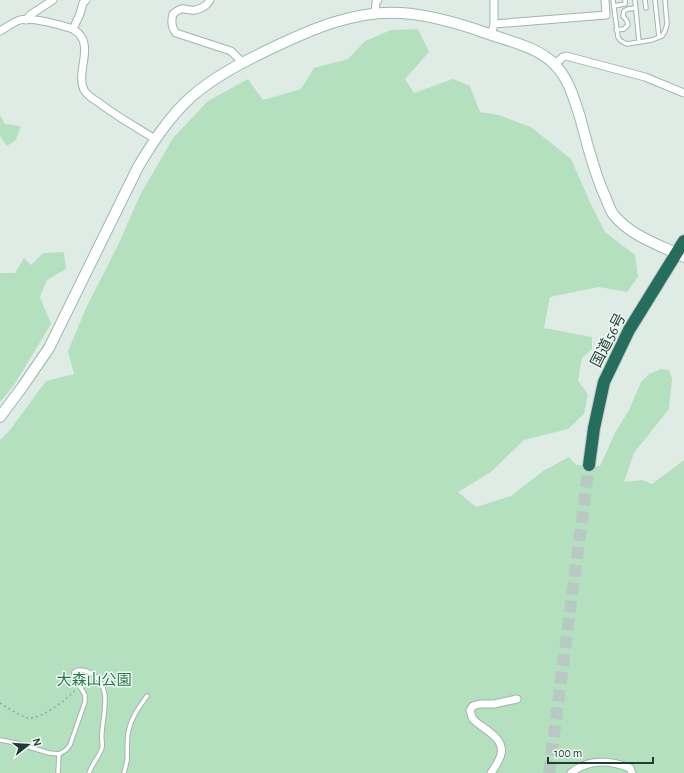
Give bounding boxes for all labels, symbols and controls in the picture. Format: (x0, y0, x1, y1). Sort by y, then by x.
street label: 国道56号 (588, 310, 628, 370)
park label: 大森山公園 (56, 672, 132, 688)
north arrow (8, 725, 48, 765)
text: N (31, 737, 43, 747)
scale bar (548, 739, 653, 765)
text: 100 m (554, 747, 582, 759)

